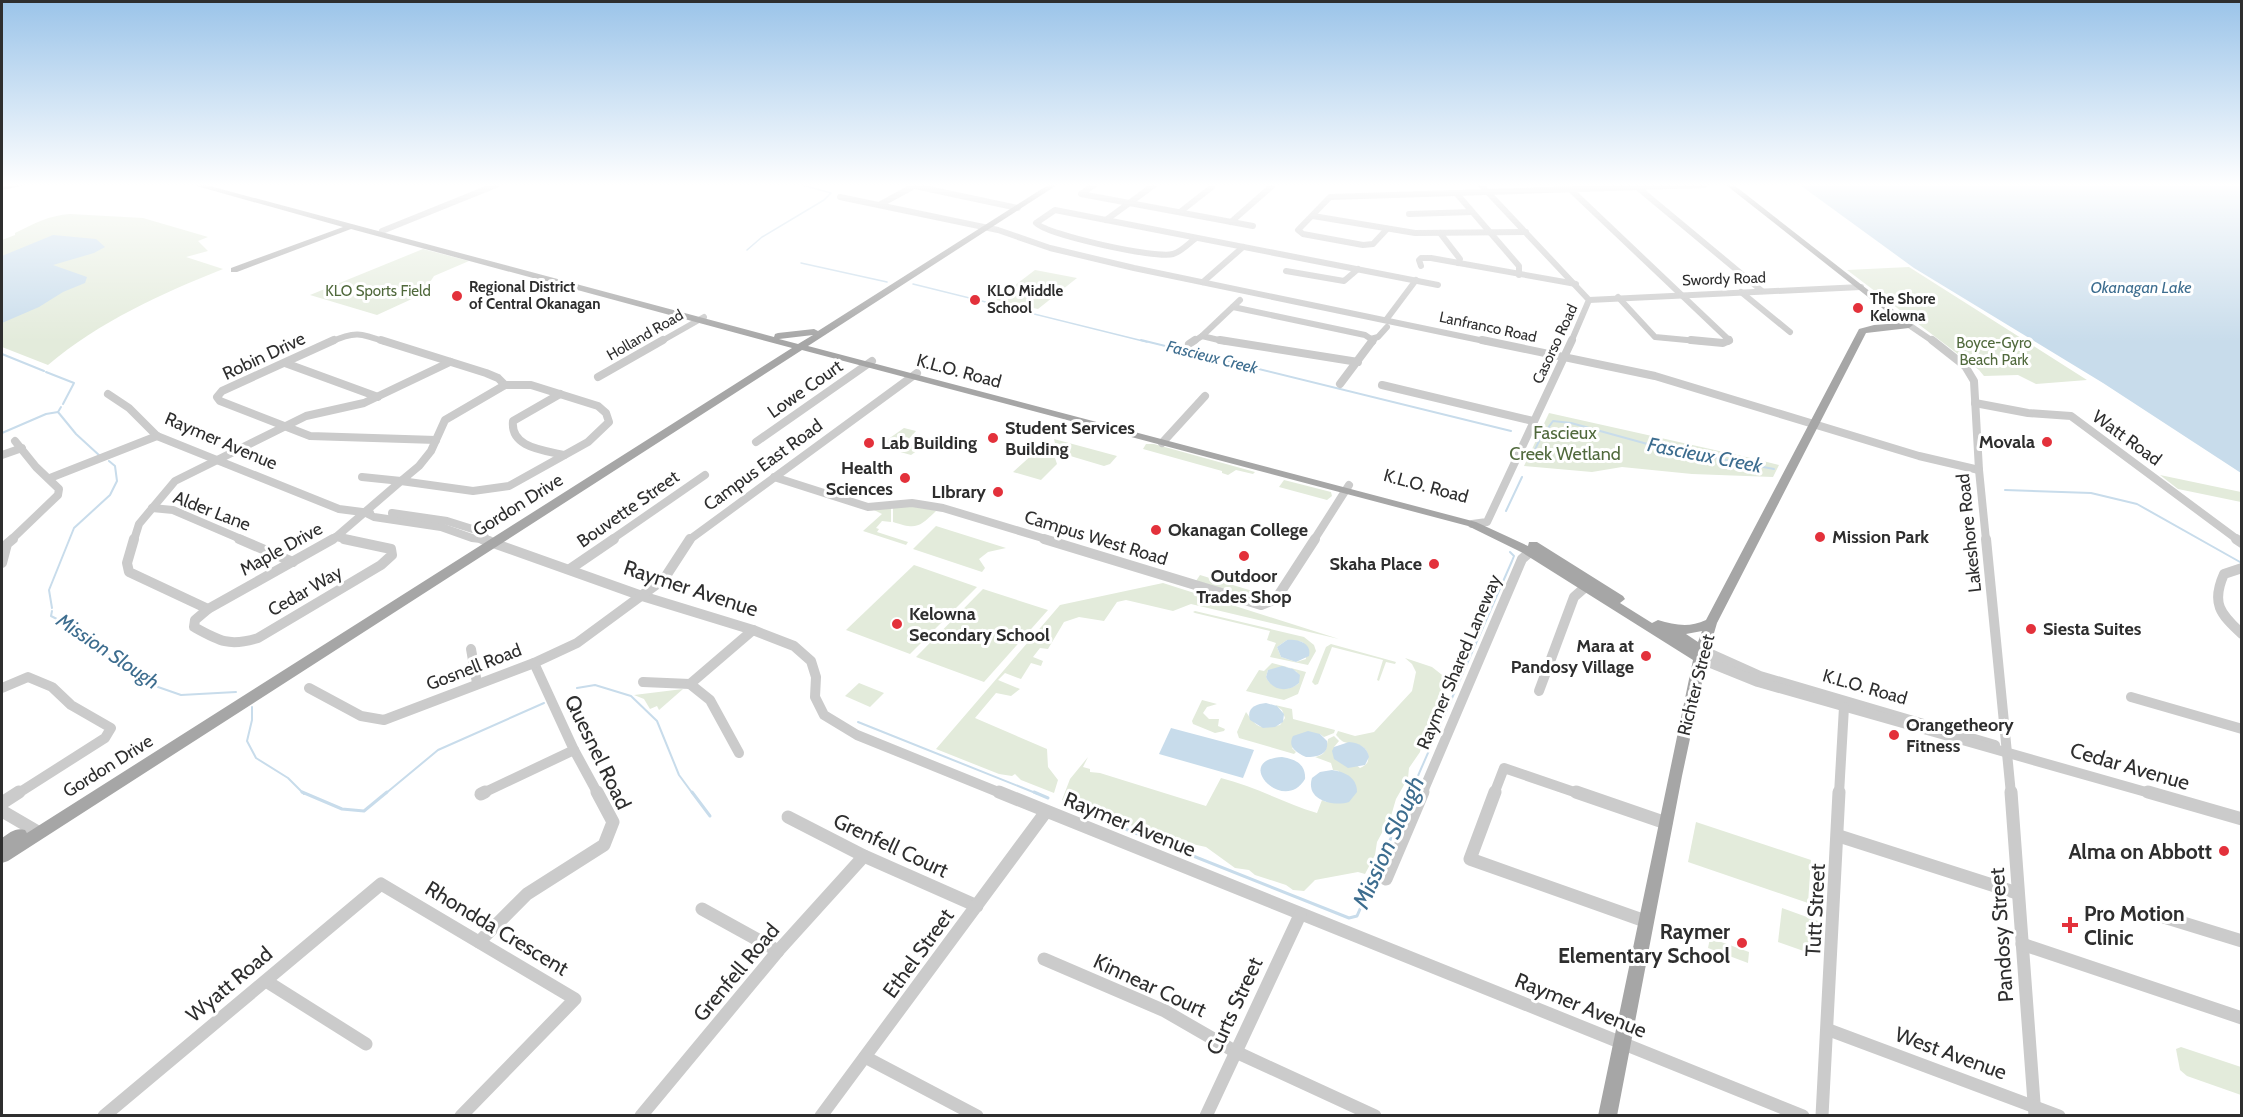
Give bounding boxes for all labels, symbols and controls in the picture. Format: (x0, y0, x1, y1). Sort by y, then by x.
street label: Swordy Road (1682, 269, 1766, 289)
place label: Regional District of Central Okanagan (469, 278, 601, 313)
water label: Okanagan Lake (2090, 278, 2192, 297)
park label: KLO Sports Field (325, 282, 431, 300)
place label: KLO Middle School (987, 282, 1063, 317)
marker: Regional District of Central Okanagan (450, 289, 464, 303)
place label: The Shore Kelowna (1870, 290, 1936, 325)
marker: KLO Middle School (968, 293, 982, 307)
street label: Casorso Road (1529, 301, 1581, 387)
marker: The Shore Kelowna (1851, 301, 1865, 315)
street label: Holland Road (603, 306, 687, 364)
street label: Lanfranco Road (1438, 308, 1538, 346)
street label: Robin Drive (219, 327, 309, 385)
park label: Boyce-Gyro Beach Park (1956, 334, 2032, 369)
water label: Fascieux Creek (1165, 337, 1261, 378)
street label: K.L.O. Road (914, 349, 1004, 393)
street label: Lowe Court (763, 355, 847, 423)
street label: Watt Road (2088, 406, 2166, 470)
street label: Raymer Avenue (161, 407, 281, 475)
street label: Campus East Road (699, 414, 827, 516)
place label: Student Services Building (1005, 417, 1135, 460)
park label: Fascieux Creek Wetland (1509, 422, 1621, 465)
marker: Student Services Building (986, 431, 1000, 445)
place label: Movala (1979, 431, 2035, 453)
place label: Lab Building (881, 432, 977, 454)
water label: Fascieux Creek (1646, 432, 1766, 478)
marker: Movala (2040, 435, 2054, 449)
marker: Lab Building (862, 436, 876, 450)
place label: Health Sciences (826, 457, 893, 500)
street label: K.L.O. Road (1381, 464, 1471, 508)
street label: Bouvette Street (573, 466, 683, 552)
street label: Gordon Drive (469, 469, 567, 541)
marker: Health Sciences (898, 471, 912, 485)
street label: Lakeshore Road (1952, 472, 1986, 594)
place label: LIbrary (931, 481, 986, 503)
marker: LIbrary (991, 485, 1005, 499)
street label: Alder Lane (170, 486, 254, 536)
street label: Campus West Road (1022, 506, 1170, 570)
street label: Maple Drive (236, 517, 326, 581)
place label: Okanagan College (1168, 519, 1308, 541)
marker: Okanagan College (1149, 523, 1163, 537)
place label: Mission Park (1832, 526, 1929, 548)
marker: Mission Park (1813, 530, 1827, 544)
marker: Outdoor Trades Shop (1237, 549, 1251, 563)
place label: Skaha Place (1329, 553, 1422, 575)
street label: Raymer Avenue (621, 554, 762, 622)
marker: Skaha Place (1427, 557, 1441, 571)
street label: Cedar Way (264, 561, 346, 621)
place label: Outdoor Trades Shop (1196, 565, 1292, 608)
street label: Raymer Shared Laneway (1412, 571, 1506, 753)
place label: Kelowna Secondary School (909, 603, 1050, 646)
water label: Mission Slough (51, 607, 164, 694)
marker: Kelowna Secondary School (890, 617, 904, 631)
place label: Siesta Suites (2043, 618, 2142, 640)
marker: Siesta Suites (2024, 622, 2038, 636)
street label: Richter Street (1673, 632, 1719, 738)
place label: Mara at Pandosy Village (1511, 635, 1634, 678)
street label: Gosnell Road (423, 639, 525, 695)
marker: Mara at Pandosy Village (1639, 649, 1653, 663)
street label: K.L.O. Road (1820, 664, 1910, 710)
street label: Quesnel Road (560, 691, 636, 813)
place label: Orangetheory Fitness (1906, 714, 2014, 757)
marker: Orangetheory Fitness (1887, 728, 1901, 742)
street label: Gordon Drive (59, 730, 157, 802)
street label: Cedar Avenue (2067, 737, 2193, 795)
water label: Mission Slough (1345, 771, 1430, 914)
street label: Raymer Avenue (1060, 786, 1200, 862)
street label: Grenfell Court (830, 808, 952, 882)
place label: Alma on Abbott (2068, 839, 2212, 864)
marker: Alma on Abbott (2217, 844, 2231, 858)
street label: Tutt Street (1800, 863, 1830, 957)
street label: Pandosy Street (1984, 867, 2018, 1003)
street label: Rhondda Crescent (421, 875, 573, 981)
place label: Pro Motion Clinic (2084, 901, 2185, 950)
street label: Ethel Street (877, 904, 959, 1002)
marker: Pro Motion Clinic (2061, 916, 2079, 934)
street label: Grenfell Road (688, 918, 784, 1026)
place label: Raymer Elementary School (1558, 919, 1730, 968)
marker: Raymer Elementary School (1735, 936, 1749, 950)
street label: Wyatt Road (181, 941, 277, 1027)
street label: Kinnear Court (1090, 948, 1210, 1022)
street label: Curts Street (1201, 953, 1267, 1059)
street label: Raymer Avenue (1511, 967, 1651, 1043)
street label: West Avenue (1892, 1021, 2010, 1085)

